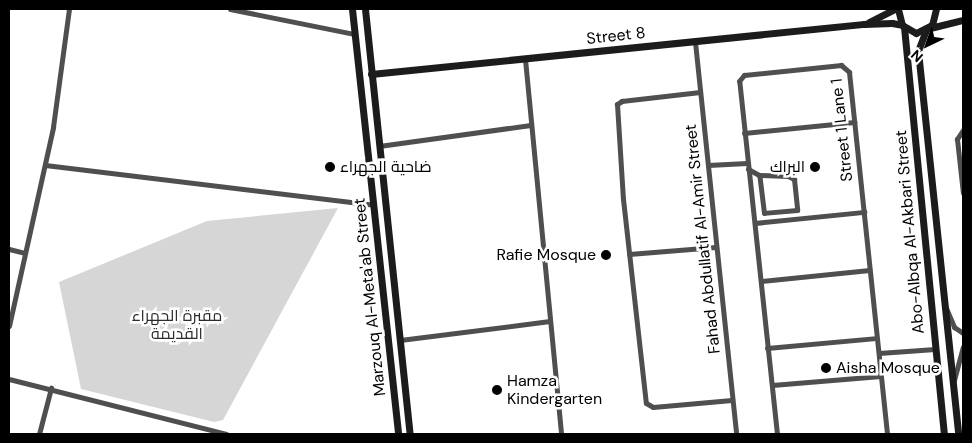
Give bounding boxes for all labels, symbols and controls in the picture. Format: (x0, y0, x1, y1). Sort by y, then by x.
north arrow (902, 20, 952, 70)
street label: Street 8 (585, 23, 647, 49)
text: N (907, 46, 927, 66)
street label: Street 1 Lane 1 (827, 78, 857, 182)
street label: Fahad Abdullatif Al-Amir Street (681, 123, 725, 355)
street label: Abo-Albqa Al-Akbari Street (892, 129, 928, 335)
place label: ضاحية الجهراء (340, 157, 432, 177)
place label: البراك (770, 157, 805, 177)
marker: ضاحية الجهراء (324, 161, 336, 173)
marker: البراك (809, 161, 821, 173)
street label: Marzouq Al-Meta'ab Street (350, 197, 390, 397)
place label: Rafie Mosque (496, 245, 596, 265)
marker: Rafie Mosque (600, 249, 612, 261)
park label: مقبرة الجهراء القديمة (132, 306, 222, 344)
place label: Aisha Mosque (836, 358, 940, 378)
marker: Aisha Mosque (820, 362, 832, 374)
place label: Hamza Kindergarten (507, 371, 602, 409)
marker: Hamza Kindergarten (491, 384, 503, 396)

